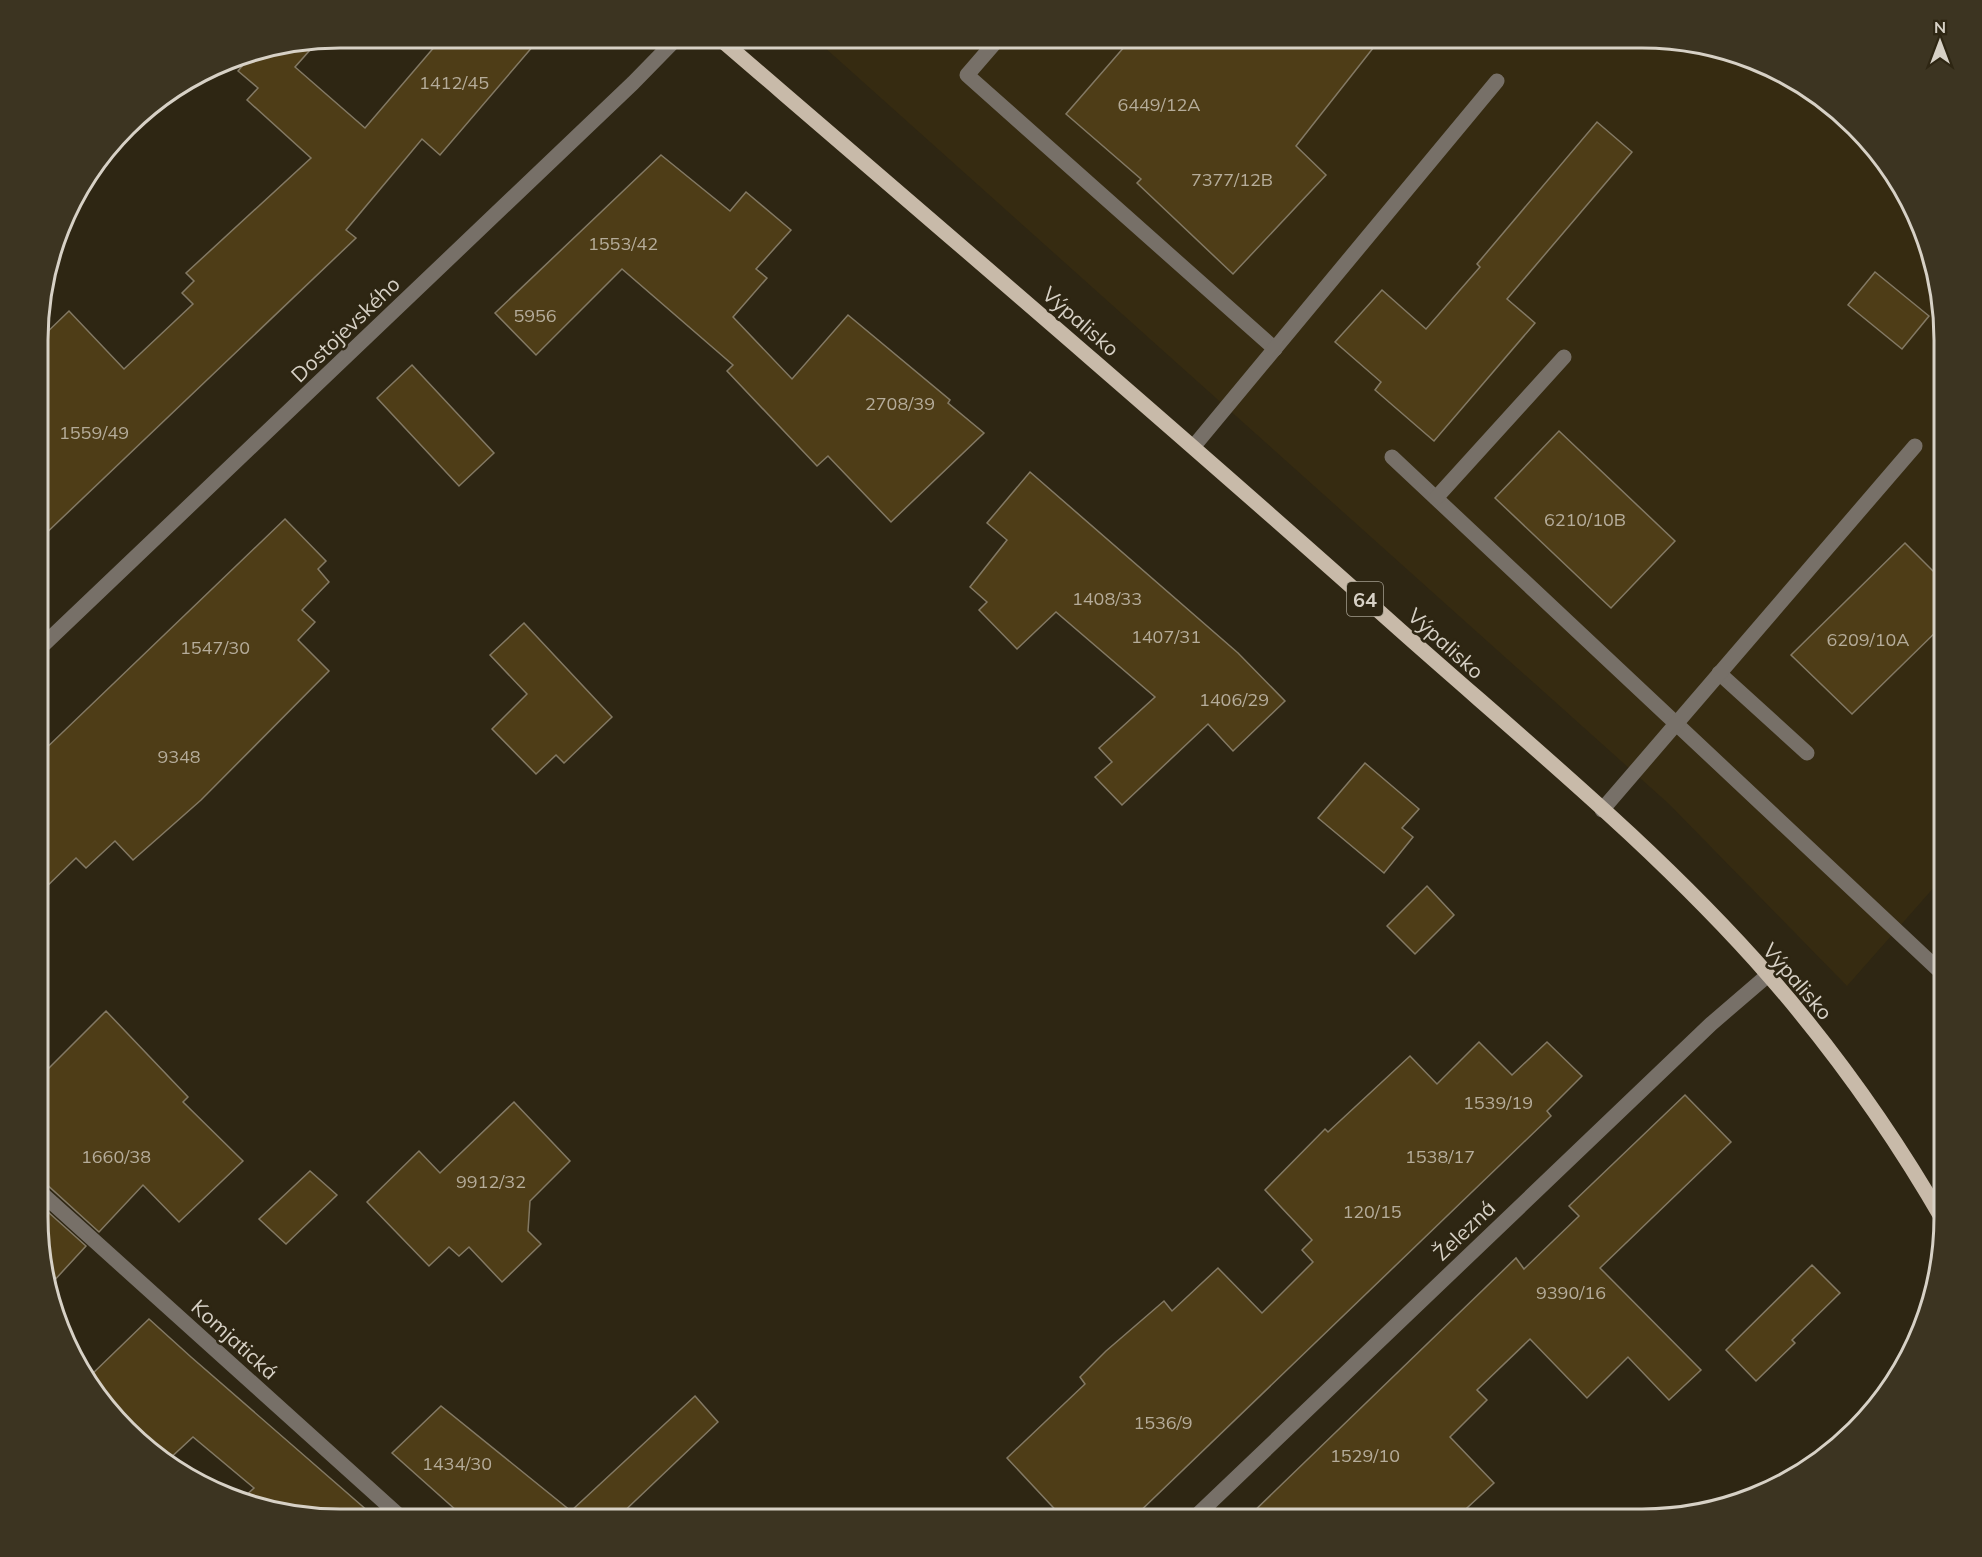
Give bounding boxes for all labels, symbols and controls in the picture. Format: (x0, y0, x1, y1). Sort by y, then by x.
north arrow (1910, 12, 1970, 72)
text: N (1934, 17, 1946, 37)
house number: 1412/45 (419, 71, 489, 94)
house number: 6449/12A (1117, 93, 1201, 116)
house number: 7377/12B (1191, 168, 1273, 191)
house number: 1553/42 (588, 232, 658, 255)
street label: Dostojevského (285, 271, 405, 387)
street label: Výpalisko (1037, 281, 1125, 361)
house number: 5956 (513, 304, 557, 327)
house number: 2708/39 (865, 392, 935, 415)
house number: 1559/49 (59, 421, 129, 444)
house number: 6210/10B (1544, 508, 1626, 531)
road number: 64 (1347, 582, 1383, 616)
house number: 1408/33 (1072, 587, 1142, 610)
street label: Výpalisko (1403, 602, 1489, 684)
house number: 1407/31 (1131, 625, 1201, 648)
house number: 6209/10A (1826, 628, 1910, 651)
house number: 1547/30 (180, 636, 250, 659)
house number: 1406/29 (1199, 688, 1269, 711)
house number: 9348 (157, 745, 201, 768)
street label: Výpalisko (1758, 937, 1838, 1025)
house number: 1539/19 (1463, 1091, 1533, 1114)
house number: 1660/38 (81, 1145, 151, 1168)
house number: 1538/17 (1405, 1145, 1475, 1168)
house number: 9912/32 (456, 1170, 526, 1193)
street label: Železná (1428, 1194, 1500, 1266)
house number: 120/15 (1342, 1200, 1402, 1223)
house number: 9390/16 (1536, 1281, 1606, 1304)
street label: Komjatická (186, 1293, 284, 1385)
house number: 1536/9 (1133, 1411, 1193, 1434)
house number: 1529/10 (1330, 1444, 1400, 1467)
house number: 1434/30 (422, 1452, 492, 1475)

